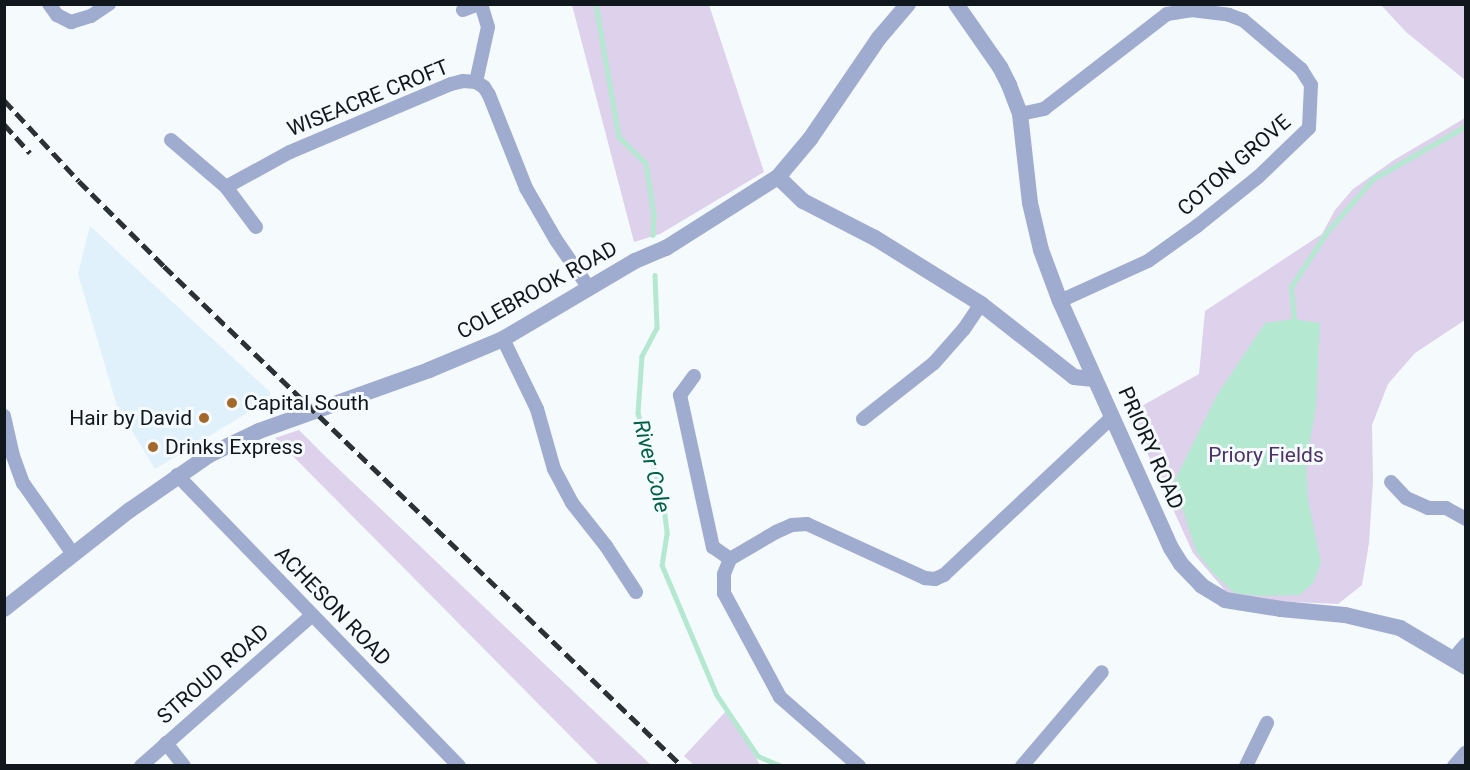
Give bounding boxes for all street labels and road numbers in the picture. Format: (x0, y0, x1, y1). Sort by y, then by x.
street label: WISEACRE CROFT (284, 54, 452, 142)
street label: COTON GROVE (1172, 109, 1296, 221)
street label: COLEBROOK ROAD (452, 236, 622, 344)
street label: PRIORY ROAD (1113, 383, 1189, 513)
street label: ACHESON ROAD (270, 541, 396, 671)
street label: STROUD ROAD (152, 619, 274, 729)

